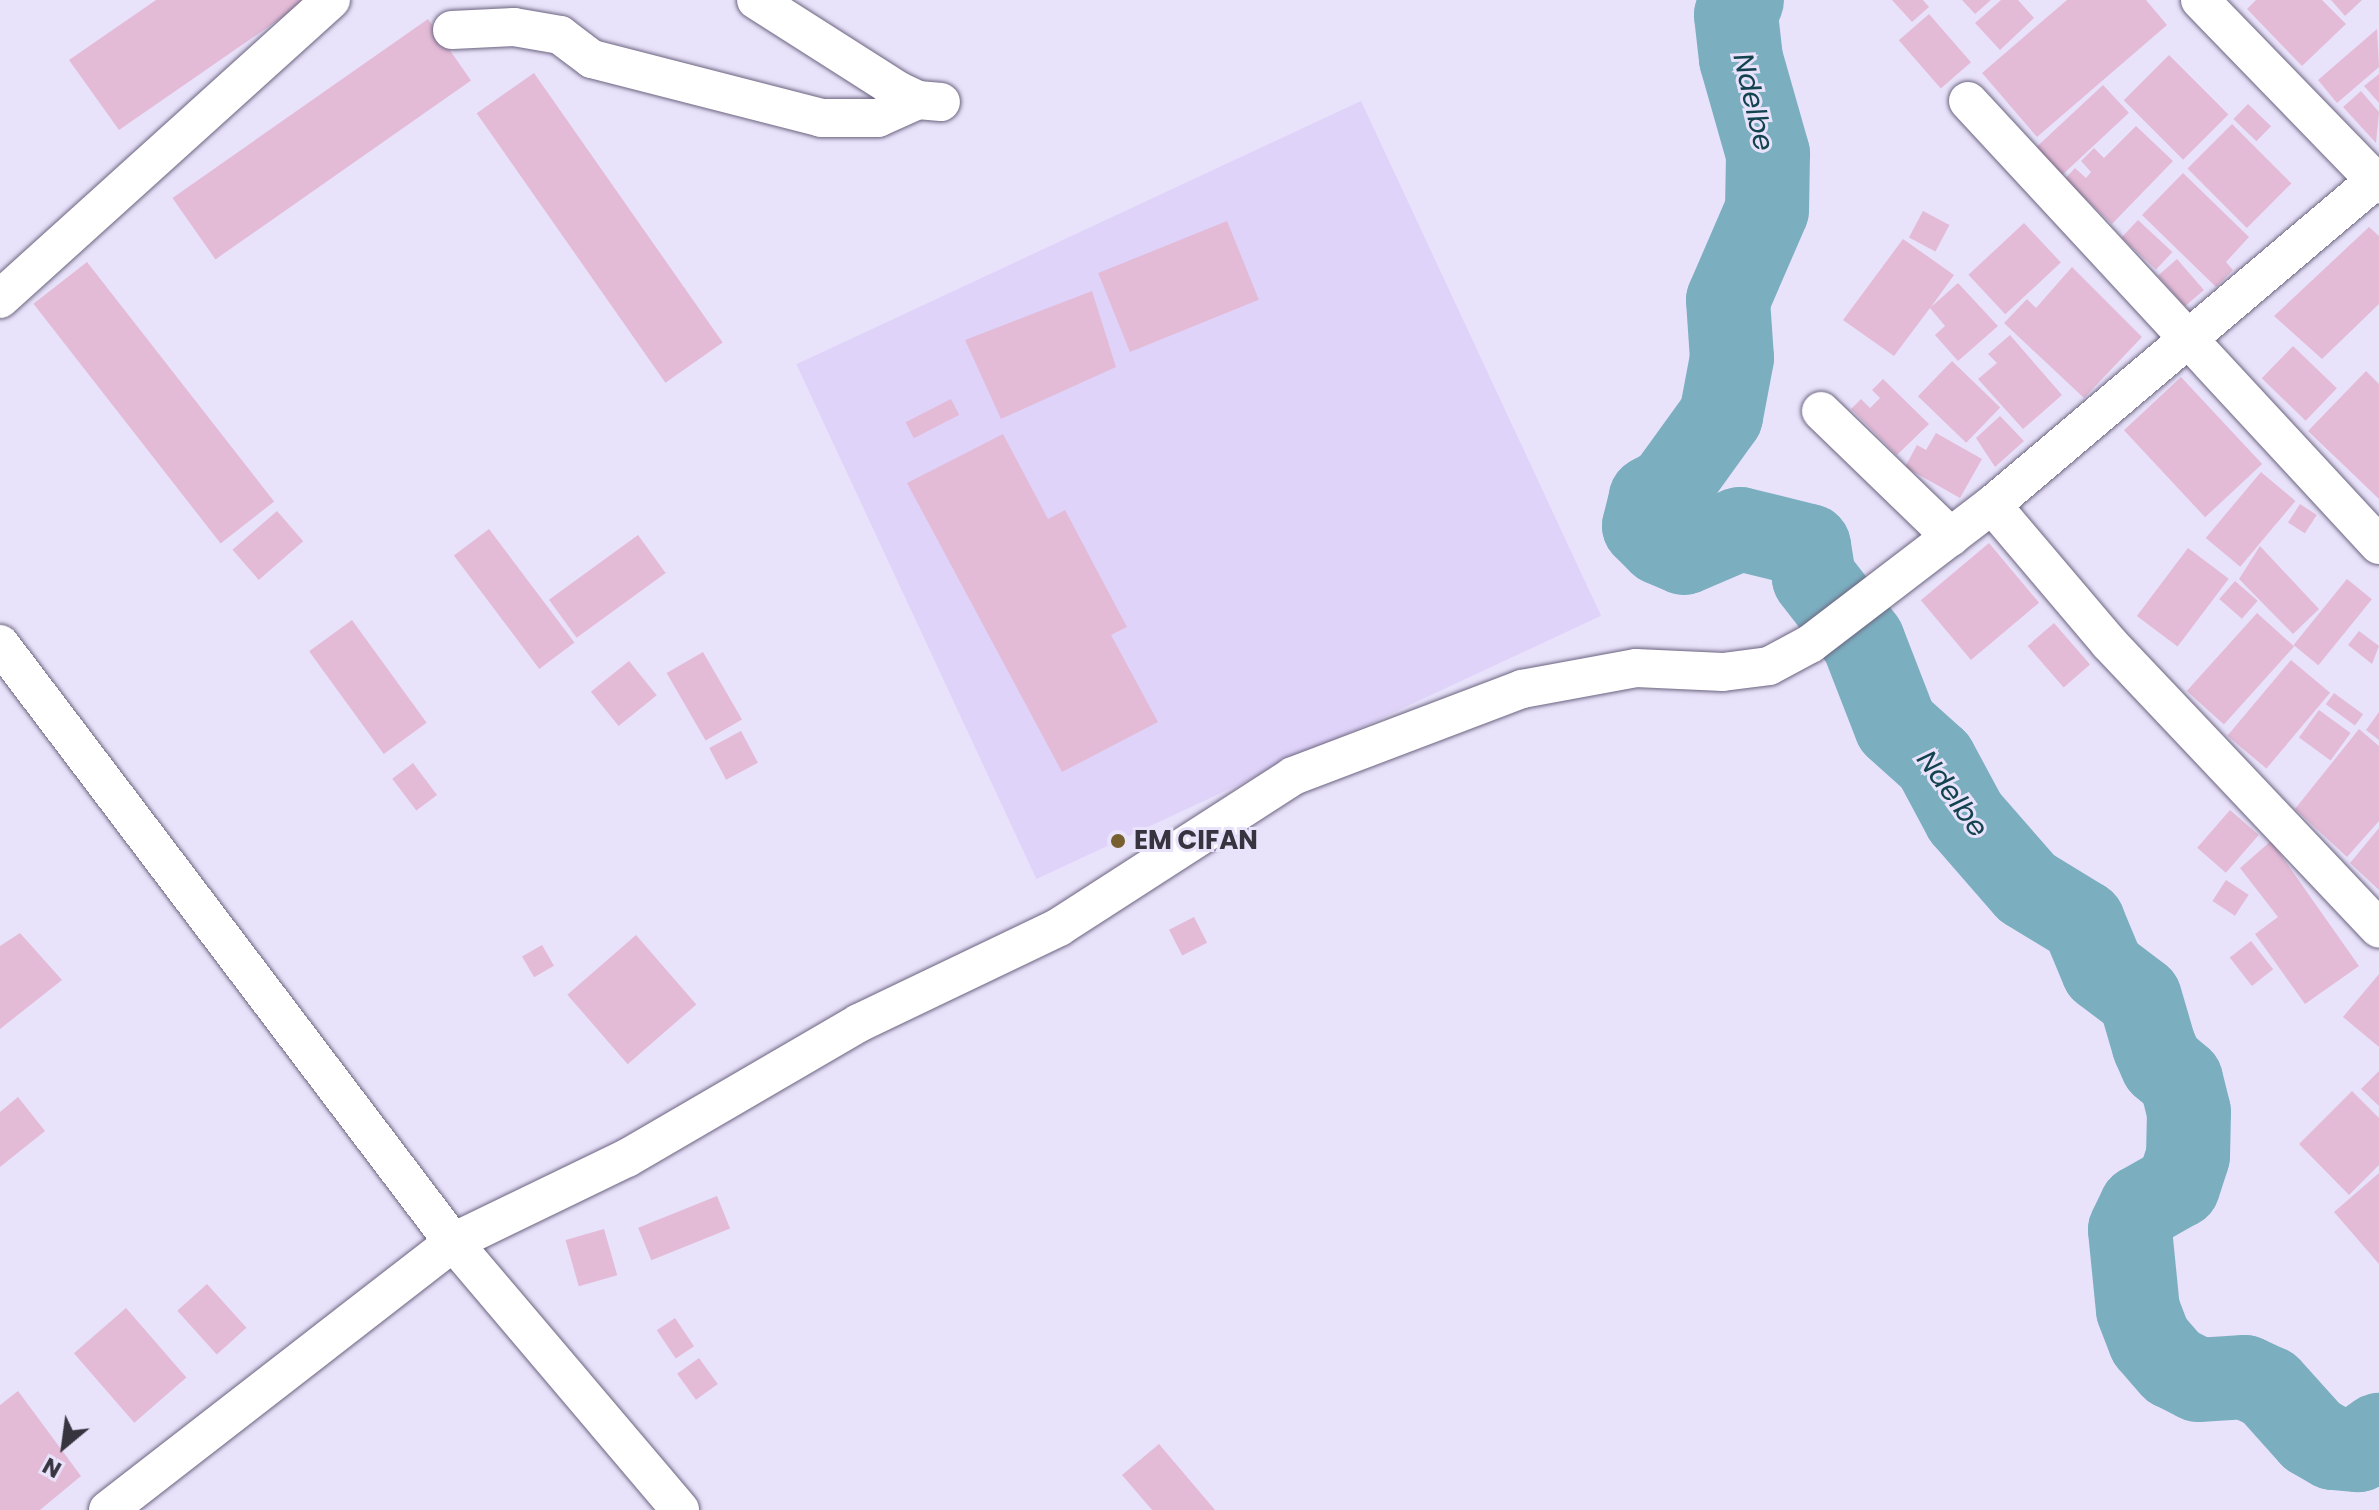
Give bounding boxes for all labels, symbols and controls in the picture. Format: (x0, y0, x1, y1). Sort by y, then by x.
water label: Ndelbe (1725, 50, 1781, 154)
water label: Ndelbe (1909, 744, 1995, 844)
place label: EM CIFAN (1134, 825, 1258, 857)
marker: EM CIFAN (1109, 832, 1127, 850)
north arrow (24, 1406, 104, 1486)
text: N (37, 1450, 67, 1485)

